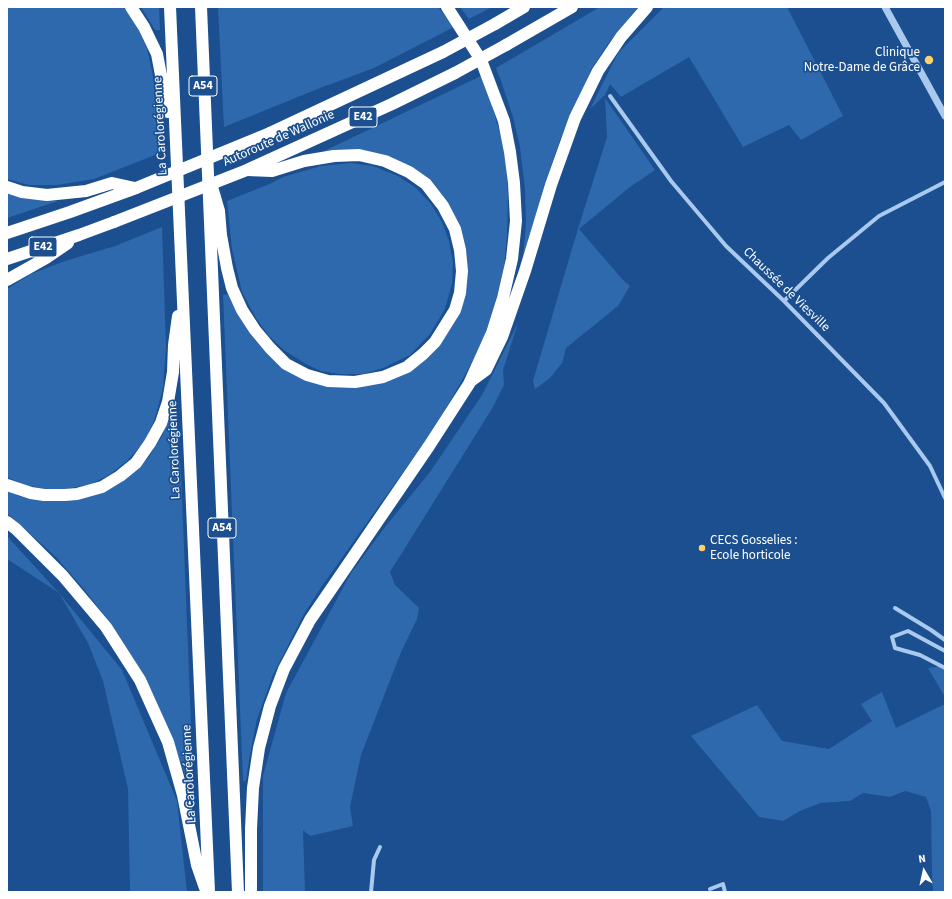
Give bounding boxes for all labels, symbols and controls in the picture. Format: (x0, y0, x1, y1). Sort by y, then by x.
place label: Clinique Notre-Dame de Grâce (804, 45, 920, 76)
marker: Clinique Notre-Dame de Grâce (923, 54, 935, 66)
street label: La Carolorégienne (151, 76, 171, 176)
road number: A54 (189, 76, 217, 96)
street label: Autoroute de Wallonie (221, 107, 337, 171)
road number: E42 (349, 107, 377, 127)
road number: E42 (29, 237, 57, 257)
street label: Chaussée de Viesville (739, 244, 833, 336)
street label: La Carolorégienne (165, 400, 185, 500)
road number: A54 (208, 518, 236, 538)
place label: CECS Gosselies : Ecole horticole (710, 533, 798, 564)
marker: CECS Gosselies : Ecole horticole (697, 543, 707, 553)
street label: La Carolorégienne (180, 724, 200, 824)
north arrow (904, 851, 944, 891)
text: N (917, 851, 927, 867)

